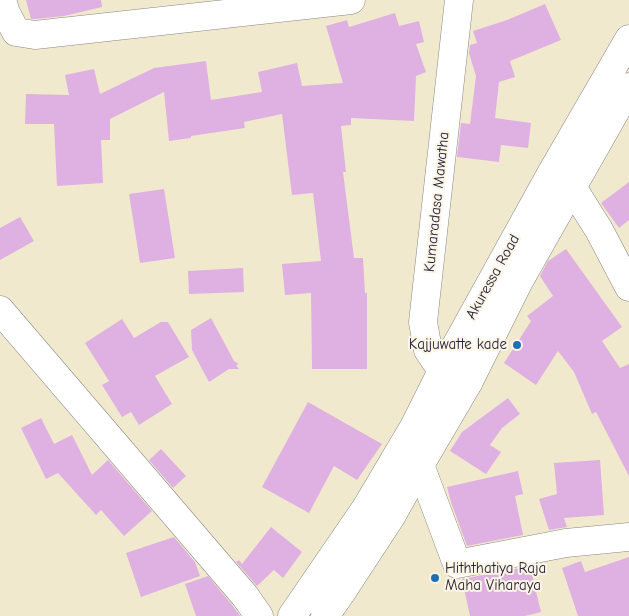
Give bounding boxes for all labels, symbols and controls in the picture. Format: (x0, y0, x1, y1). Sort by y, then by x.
street label: Kumaradasa Mawatha (421, 131, 453, 273)
street label: Akuressa Road (462, 231, 524, 323)
place label: Kajjuwatte kade (409, 336, 507, 354)
marker: Kajjuwatte kade (511, 339, 523, 351)
place label: Hiththatiya Raja Maha Viharaya (445, 560, 546, 595)
marker: Hiththatiya Raja Maha Viharaya (429, 572, 441, 584)

